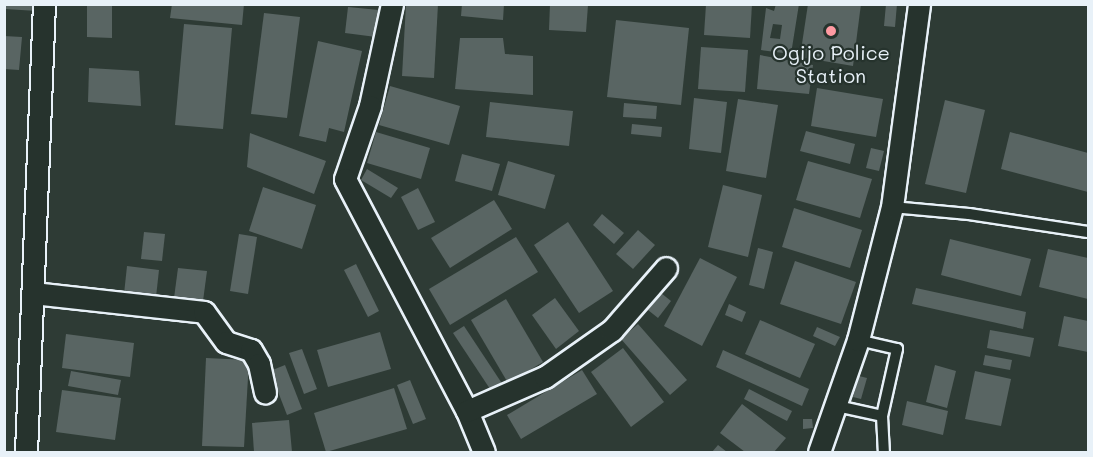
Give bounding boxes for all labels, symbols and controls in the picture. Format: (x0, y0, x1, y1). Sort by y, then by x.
marker: Ogijo Police Station (824, 24, 838, 38)
place label: Ogijo Police Station (772, 41, 890, 88)

